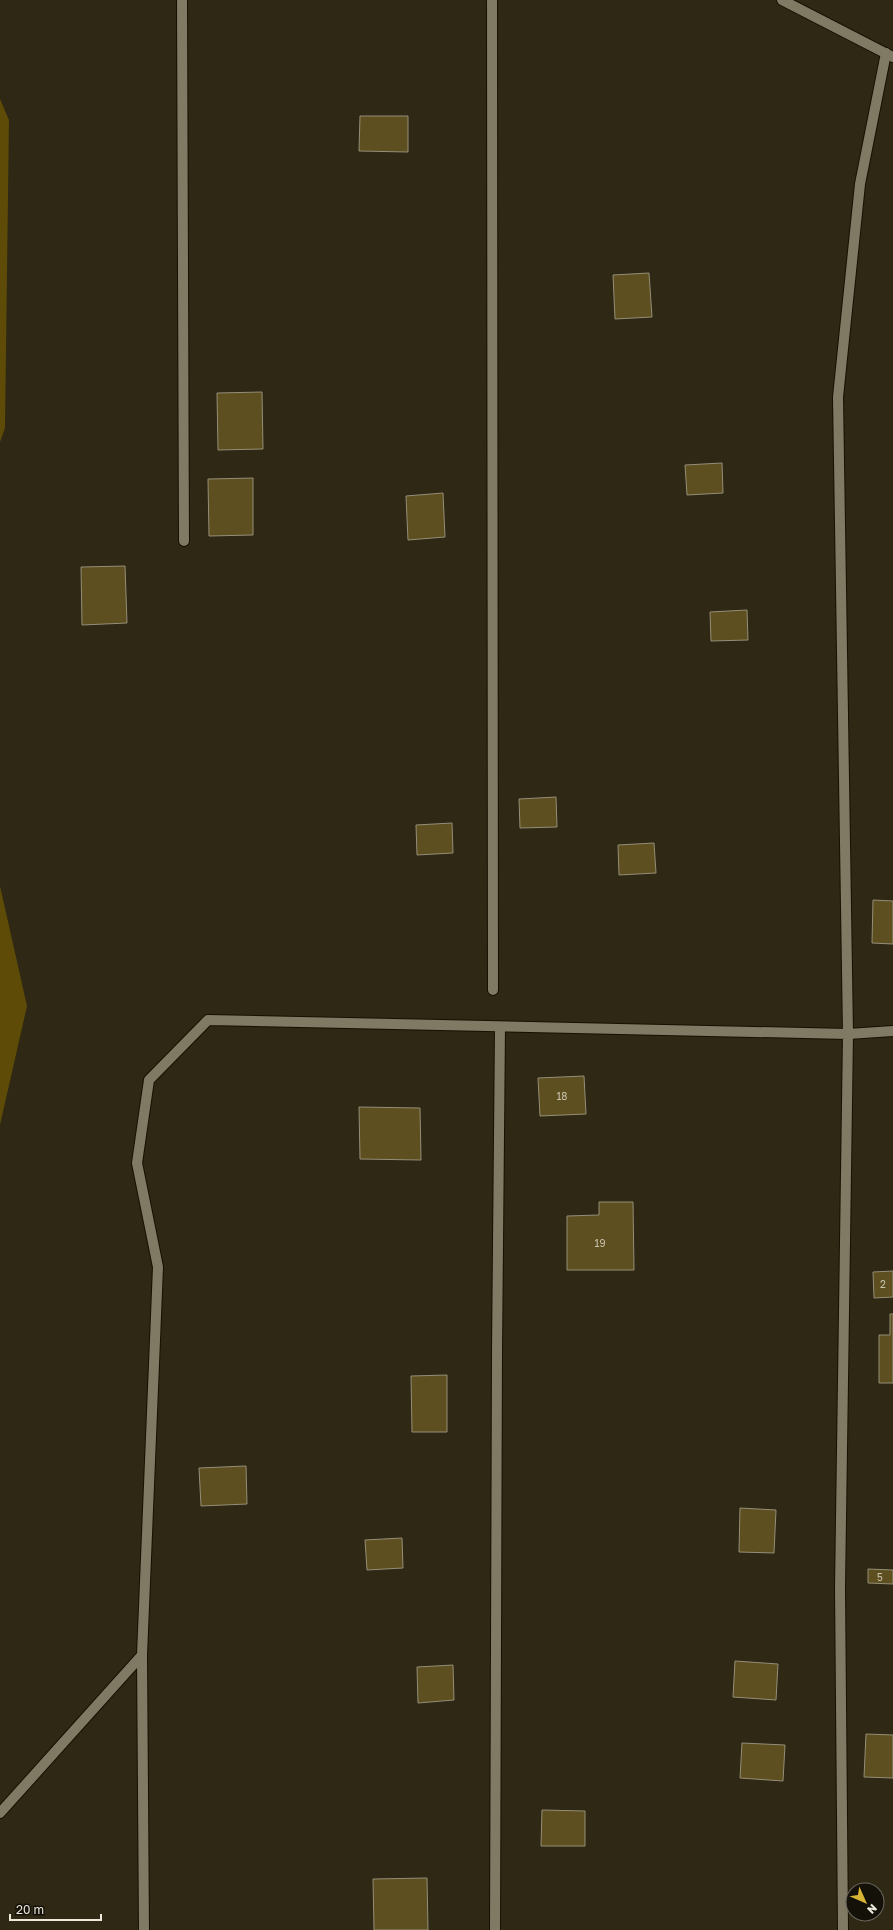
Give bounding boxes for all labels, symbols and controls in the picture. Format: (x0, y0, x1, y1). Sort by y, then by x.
house number: 18 (557, 1090, 567, 1102)
house number: 19 (595, 1237, 605, 1249)
house number: 2 (880, 1278, 886, 1290)
house number: 5 (877, 1571, 883, 1583)
north arrow (845, 1882, 885, 1922)
scale bar (10, 1896, 101, 1922)
text: 20 m (16, 1902, 44, 1917)
text: N (865, 1902, 880, 1917)

